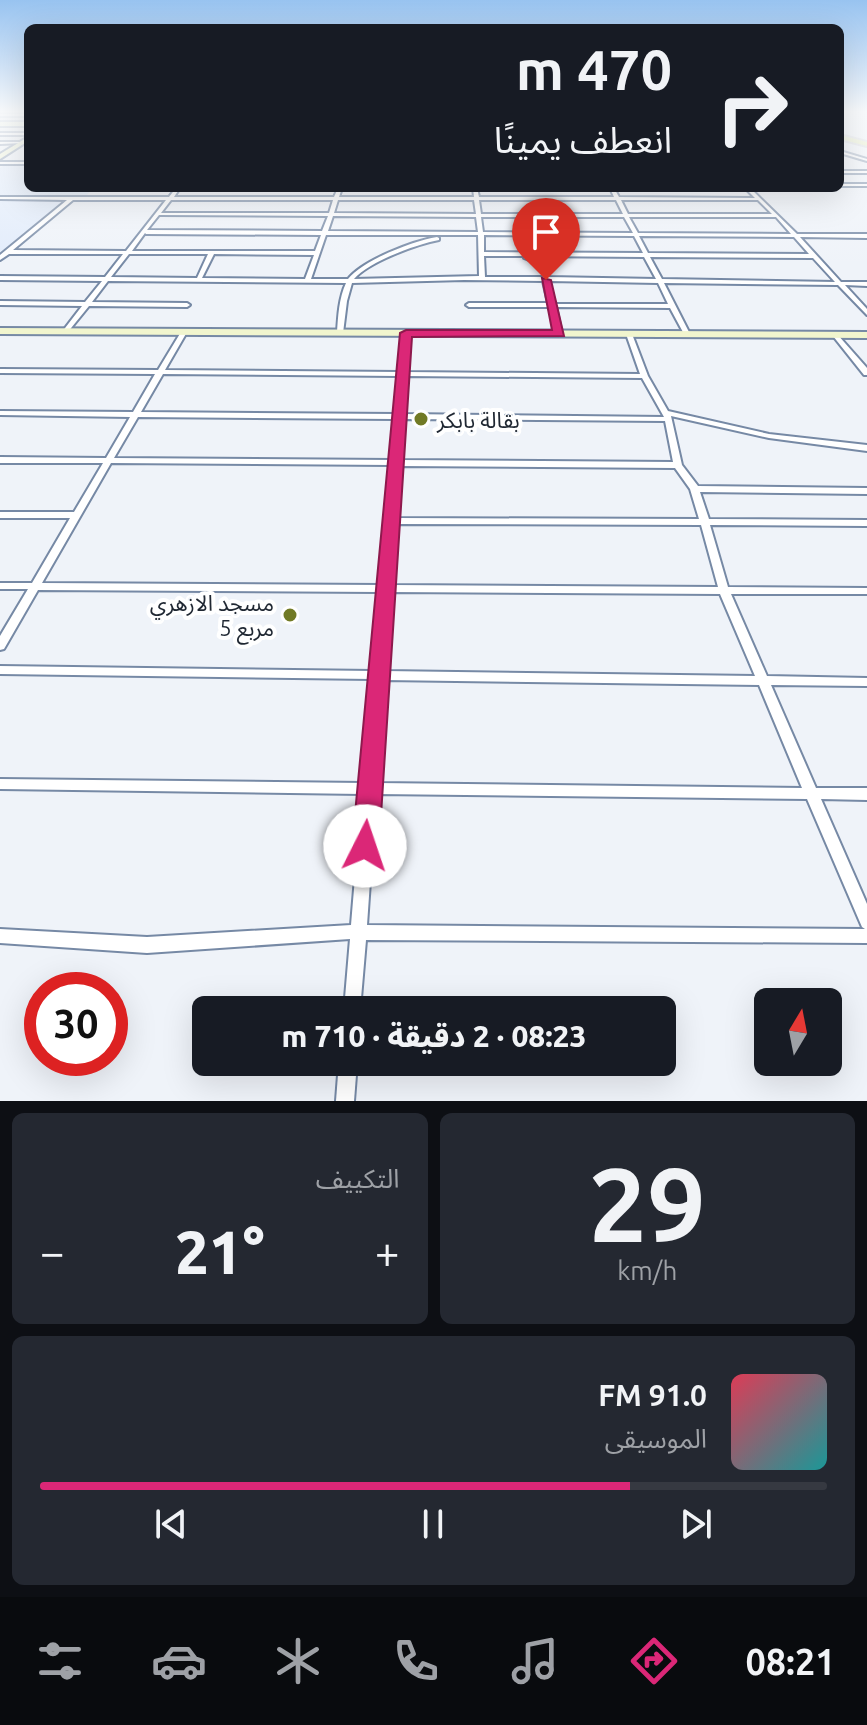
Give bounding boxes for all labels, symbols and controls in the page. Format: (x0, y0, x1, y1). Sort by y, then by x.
text: 470 m (516, 38, 672, 101)
icon: right (700, 56, 804, 160)
text: انعطف يمينًا (494, 119, 672, 160)
pin (512, 198, 580, 280)
icon: arrive (524, 210, 568, 254)
place label: بقالة بابكر (436, 407, 520, 433)
marker: بقالة بابكر (412, 410, 430, 428)
place label: مسجد الازهري مربع 5 (150, 590, 274, 645)
marker: مسجد الازهري مربع 5 (281, 606, 299, 624)
position arrow (323, 804, 407, 888)
speed limit sign: 30 (24, 972, 128, 1076)
north arrow (754, 988, 842, 1076)
map controls (754, 988, 842, 1076)
text: 08:23 · 2 دقيقة · 710 m (282, 1019, 586, 1053)
text: 29 (589, 1145, 706, 1262)
text: التكييف (316, 1164, 400, 1193)
text: 21° (175, 1218, 264, 1285)
text: − (40, 1227, 65, 1276)
text: + (375, 1227, 400, 1276)
text: km/h (617, 1256, 677, 1285)
text: 91.0 FM (598, 1378, 707, 1412)
text: الموسيقى (605, 1424, 707, 1453)
icon: previous (149, 1502, 193, 1546)
icon: pause (411, 1502, 455, 1546)
icon: next (674, 1502, 718, 1546)
icon: filters (32, 1633, 88, 1689)
icon: car (151, 1633, 207, 1689)
icon: climate (270, 1633, 326, 1689)
icon: phone (388, 1633, 444, 1689)
icon: music (507, 1633, 563, 1689)
icon: directions (626, 1633, 682, 1689)
text: 08:21 (745, 1641, 836, 1682)

